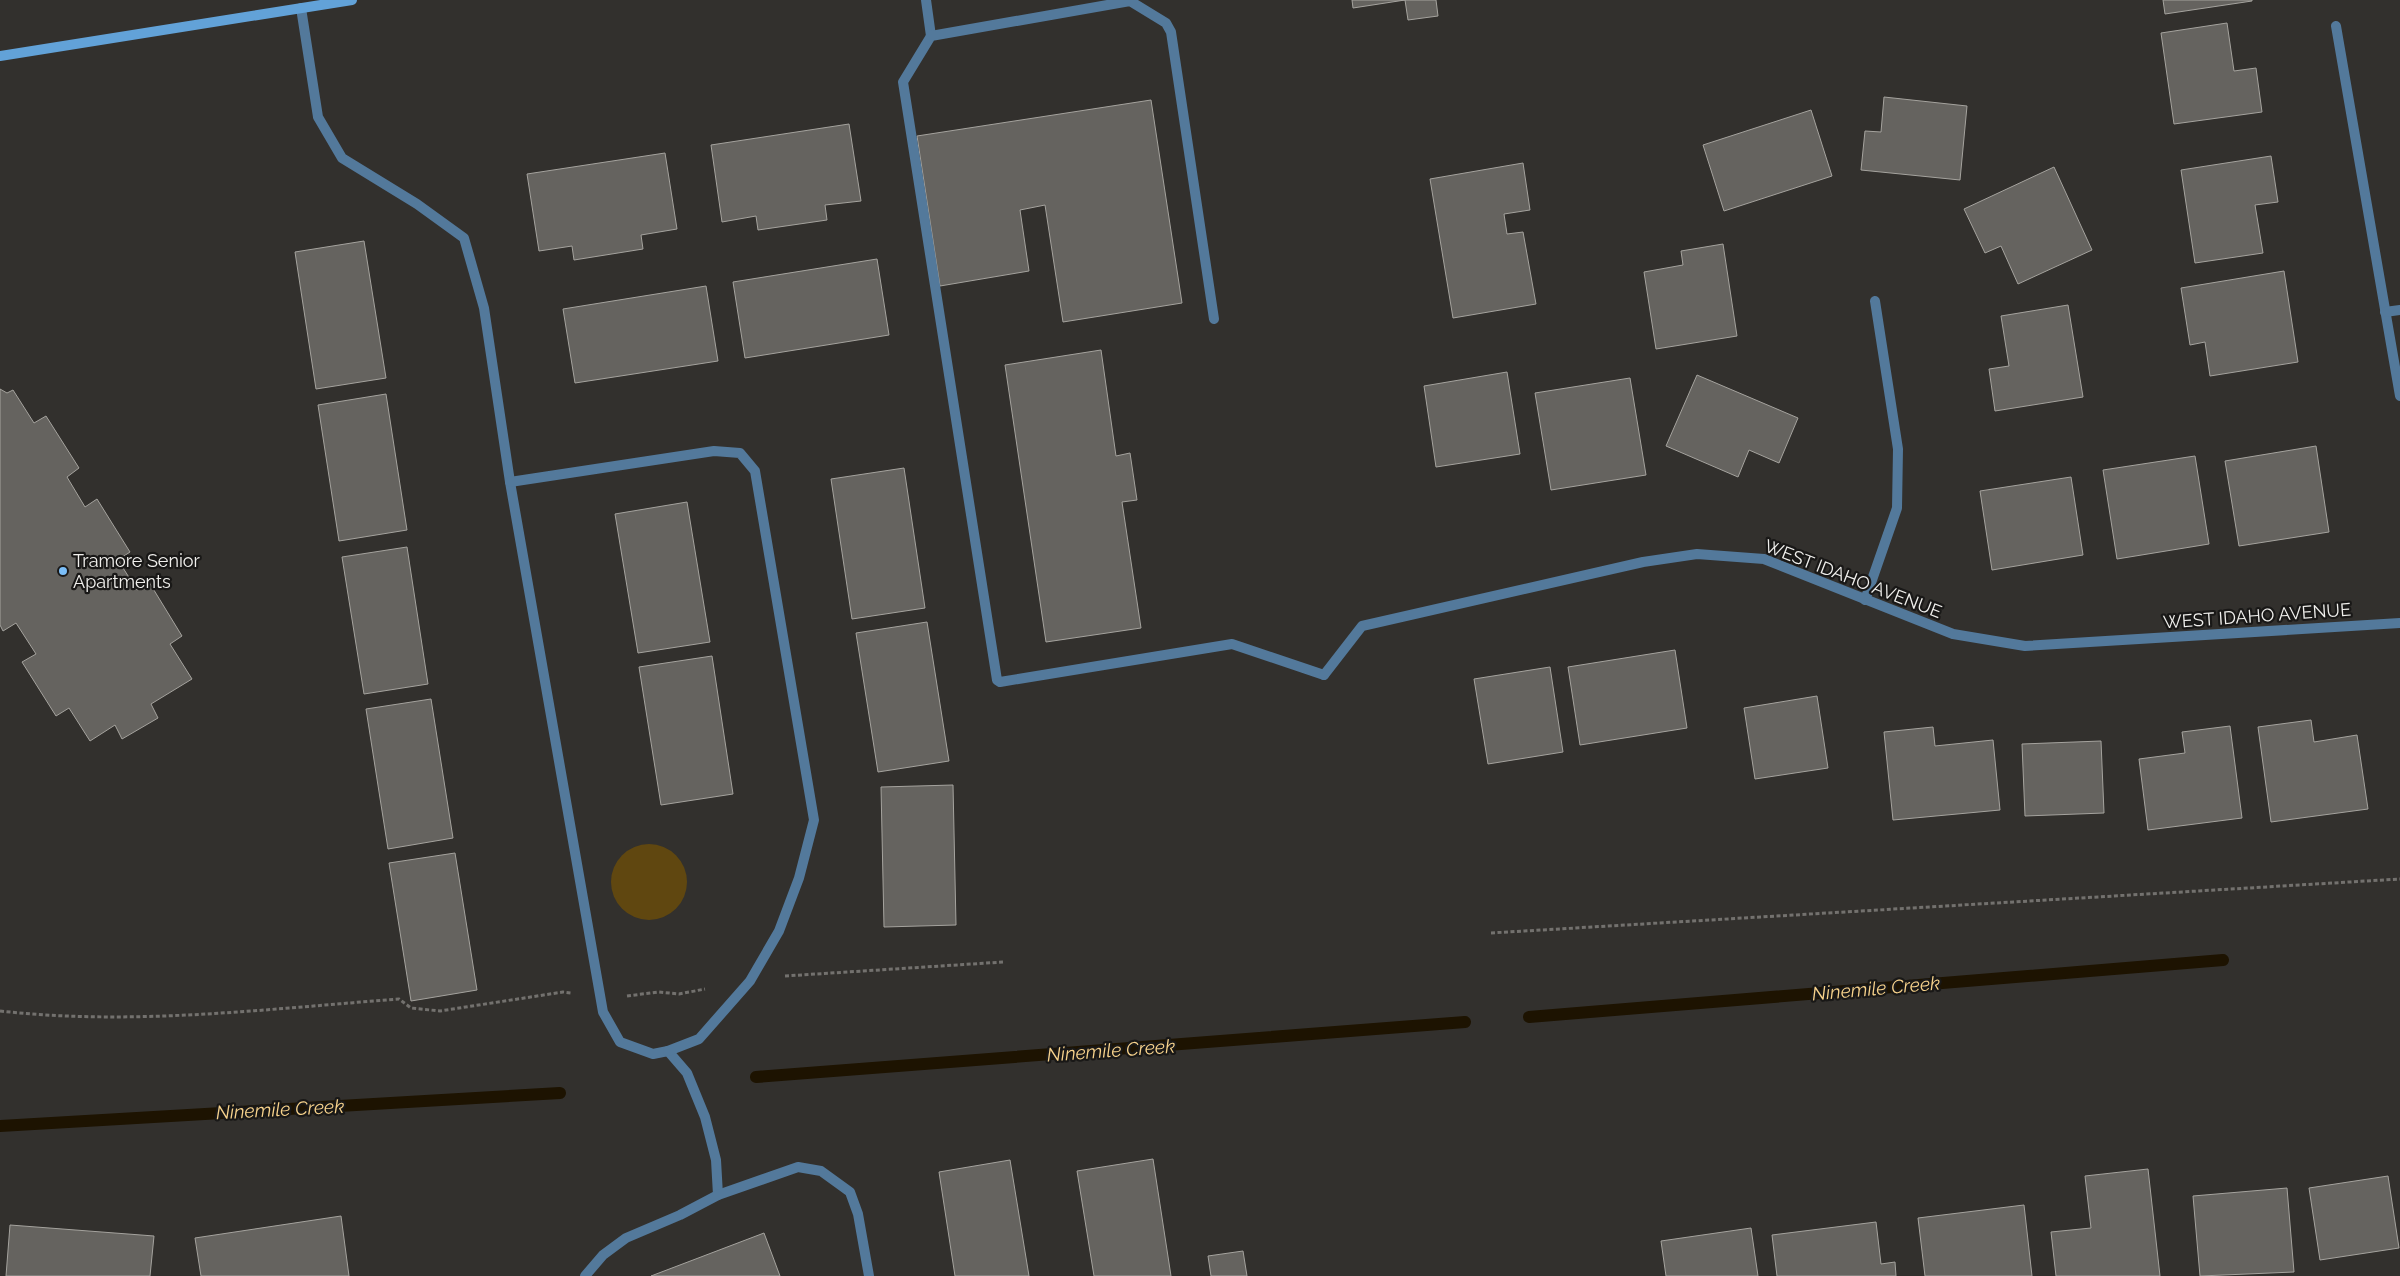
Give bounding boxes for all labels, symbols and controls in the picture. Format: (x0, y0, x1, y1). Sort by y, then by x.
street label: WEST IDAHO AVENUE (1762, 535, 1945, 622)
place label: Tramore Senior Apartments (73, 550, 201, 592)
marker: Tramore Senior Apartments (57, 565, 69, 577)
street label: WEST IDAHO AVENUE (2162, 598, 2352, 633)
water label: Ninemile Creek (1811, 971, 1941, 1005)
water label: Ninemile Creek (1046, 1035, 1176, 1065)
water label: Ninemile Creek (215, 1095, 345, 1123)

